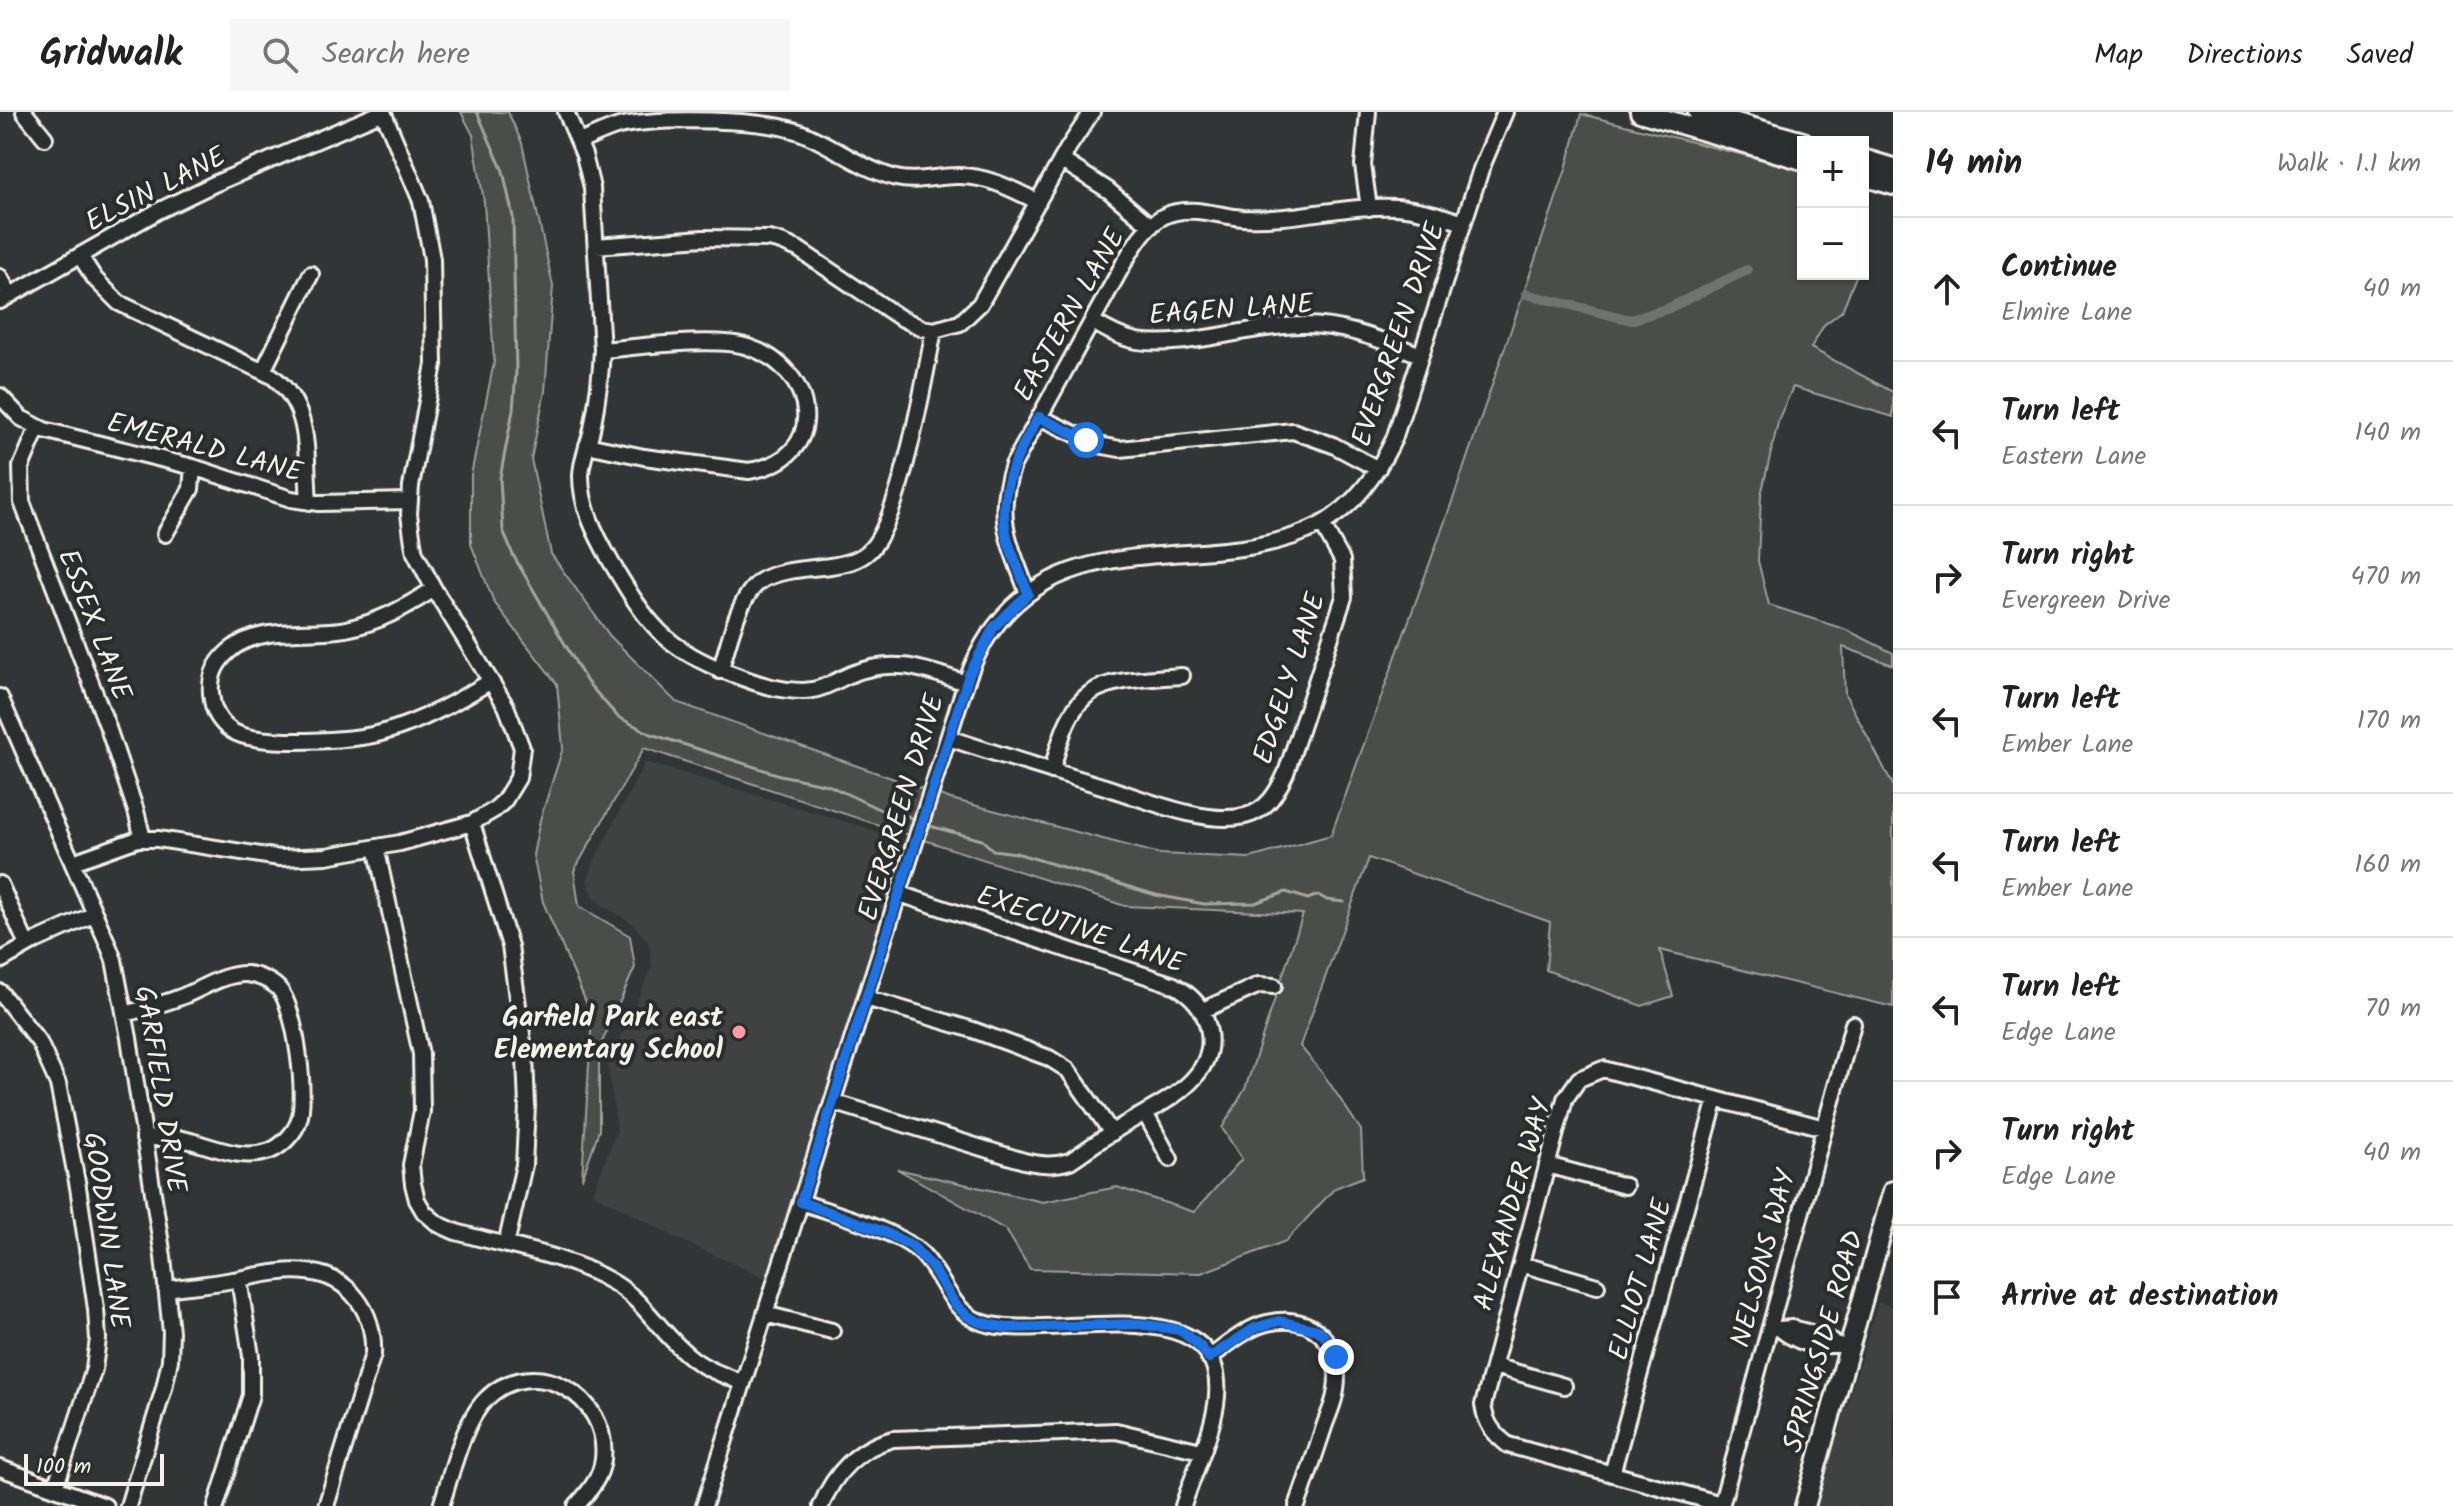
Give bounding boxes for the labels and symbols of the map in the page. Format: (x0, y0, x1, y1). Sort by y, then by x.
street label: ELSIN LANE (78, 135, 235, 245)
street label: EVERGREEN DRIVE (1340, 216, 1459, 453)
street label: EASTERN LANE (1002, 220, 1138, 410)
street label: EAGEN LANE (1147, 282, 1316, 339)
street label: EMERALD LANE (102, 401, 308, 496)
route start (1068, 422, 1104, 458)
street label: ESSEX LANE (44, 543, 143, 708)
street label: EDGELY LANE (1241, 586, 1339, 770)
street label: EVERGREEN DRIVE (847, 688, 958, 927)
street label: EXECUTIVE LANE (970, 874, 1191, 987)
street label: GARFIELD DRIVE (121, 983, 198, 1197)
place label: Garfield Park east Elementary School (494, 996, 724, 1073)
marker: Garfield Park east Elementary School (730, 1023, 748, 1041)
street label: ALEXANDER WAY (1462, 1092, 1565, 1316)
street label: GOODWIN LANE (69, 1129, 142, 1332)
street label: NELSONS WAY (1719, 1164, 1810, 1353)
street label: ELLIOT LANE (1597, 1193, 1686, 1366)
street label: SPRINGSIDE ROAD (1771, 1225, 1878, 1458)
route end (1318, 1339, 1354, 1375)
scale bar (24, 1450, 164, 1486)

